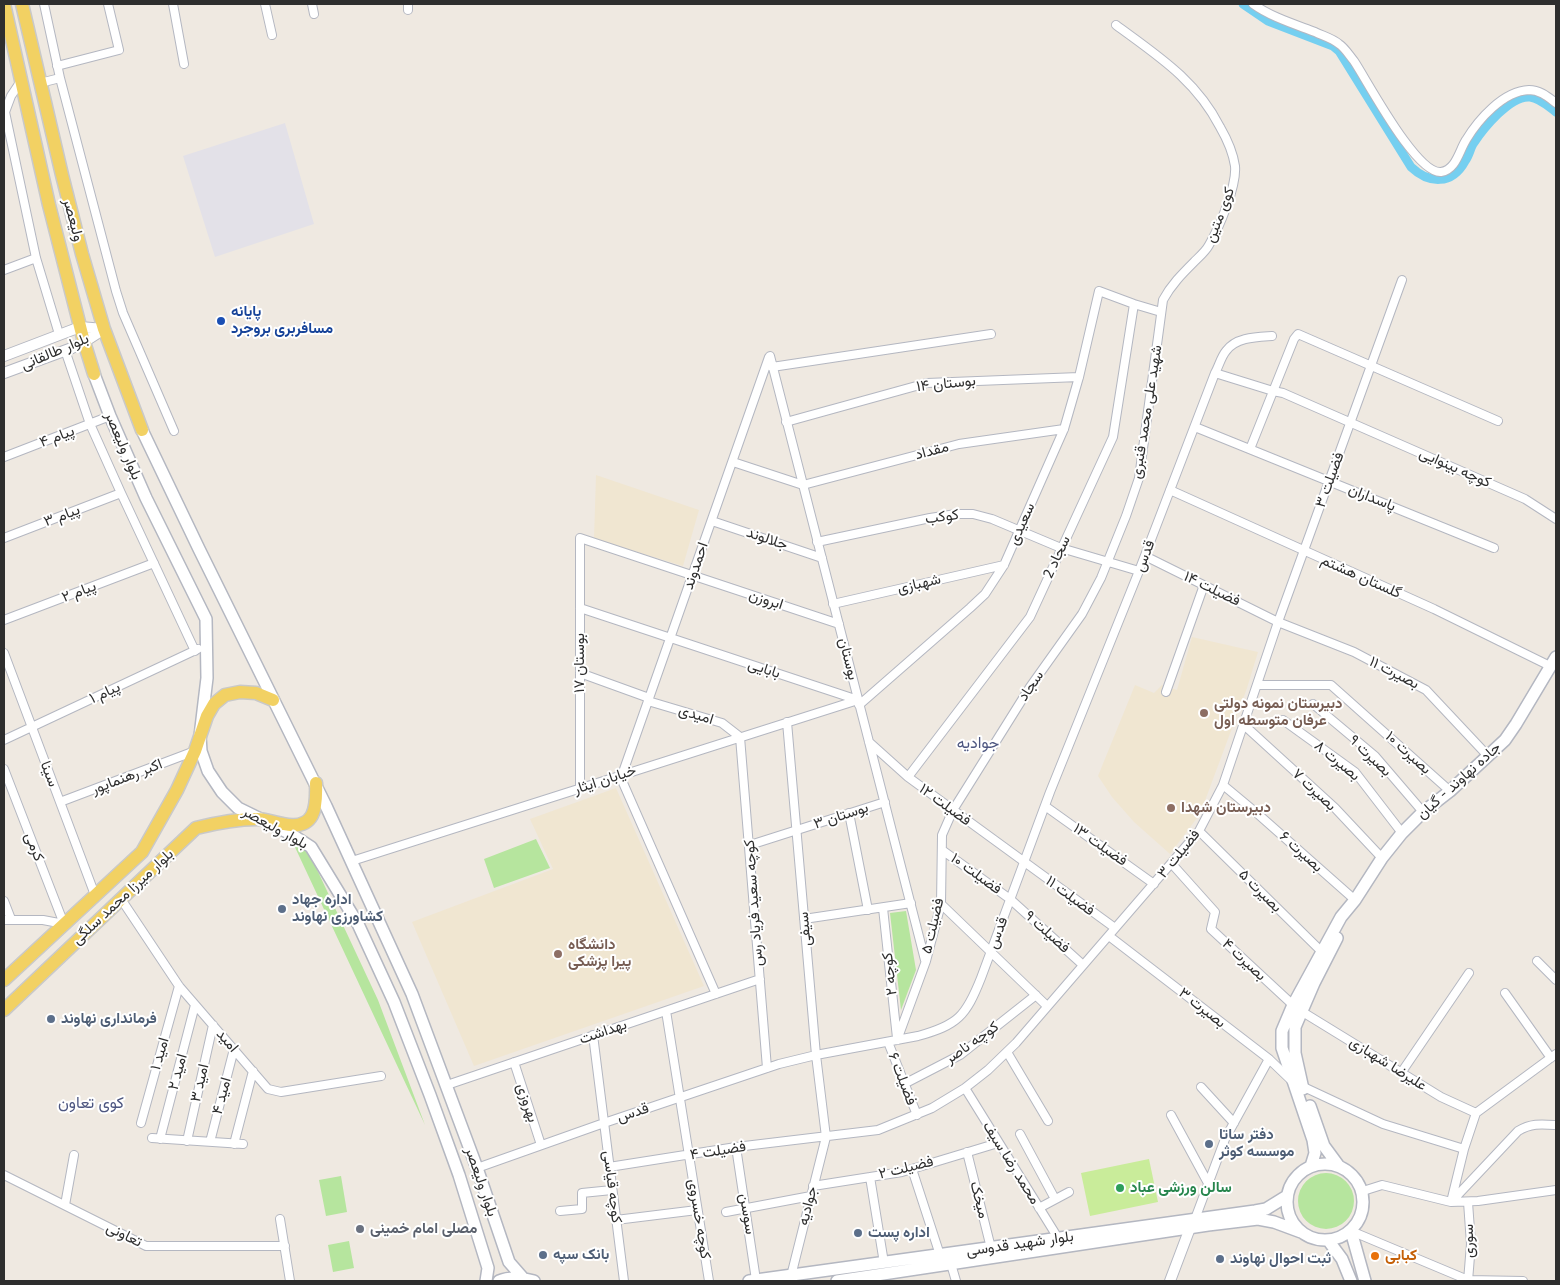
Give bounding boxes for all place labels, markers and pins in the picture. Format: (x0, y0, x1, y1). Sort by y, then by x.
place label: پایانه مسافربری بروجرد (231, 303, 333, 338)
marker: پایانه مسافربری بروجرد (215, 315, 227, 327)
place label: دبیرستان نمونه دولتی عرفان متوسطه اول (1214, 695, 1343, 730)
marker: دبیرستان نمونه دولتی عرفان متوسطه اول (1198, 707, 1210, 719)
place label: دبیرستان شهدا (1181, 799, 1271, 817)
marker: دبیرستان شهدا (1165, 802, 1177, 814)
place label: اداره جهاد کشاورزی نهاوند (292, 891, 383, 926)
marker: اداره جهاد کشاورزی نهاوند (276, 903, 288, 915)
place label: دانشگاه پیرا پزشکی (568, 936, 631, 971)
marker: دانشگاه پیرا پزشکی (552, 948, 564, 960)
place label: فرمانداری نهاوند (61, 1010, 157, 1028)
marker: فرمانداری نهاوند (45, 1013, 57, 1025)
place label: دفتر ساتا موسسه کوثر (1219, 1126, 1294, 1161)
marker: دفتر ساتا موسسه کوثر (1203, 1138, 1215, 1150)
place label: سالن ورزشی عباد (1130, 1179, 1232, 1197)
marker: سالن ورزشی عباد (1114, 1182, 1126, 1194)
place label: مصلی امام خمینی (370, 1220, 477, 1238)
marker: مصلی امام خمینی (354, 1223, 366, 1235)
place label: اداره پست (868, 1224, 930, 1242)
marker: اداره پست (852, 1227, 864, 1239)
place label: بانک سپه (553, 1246, 609, 1264)
place label: کبابی (1385, 1247, 1417, 1265)
marker: بانک سپه (537, 1249, 549, 1261)
place label: ثبت احوال نهاوند (1230, 1250, 1331, 1268)
marker: کبابی (1369, 1250, 1381, 1262)
marker: ثبت احوال نهاوند (1214, 1253, 1226, 1265)

